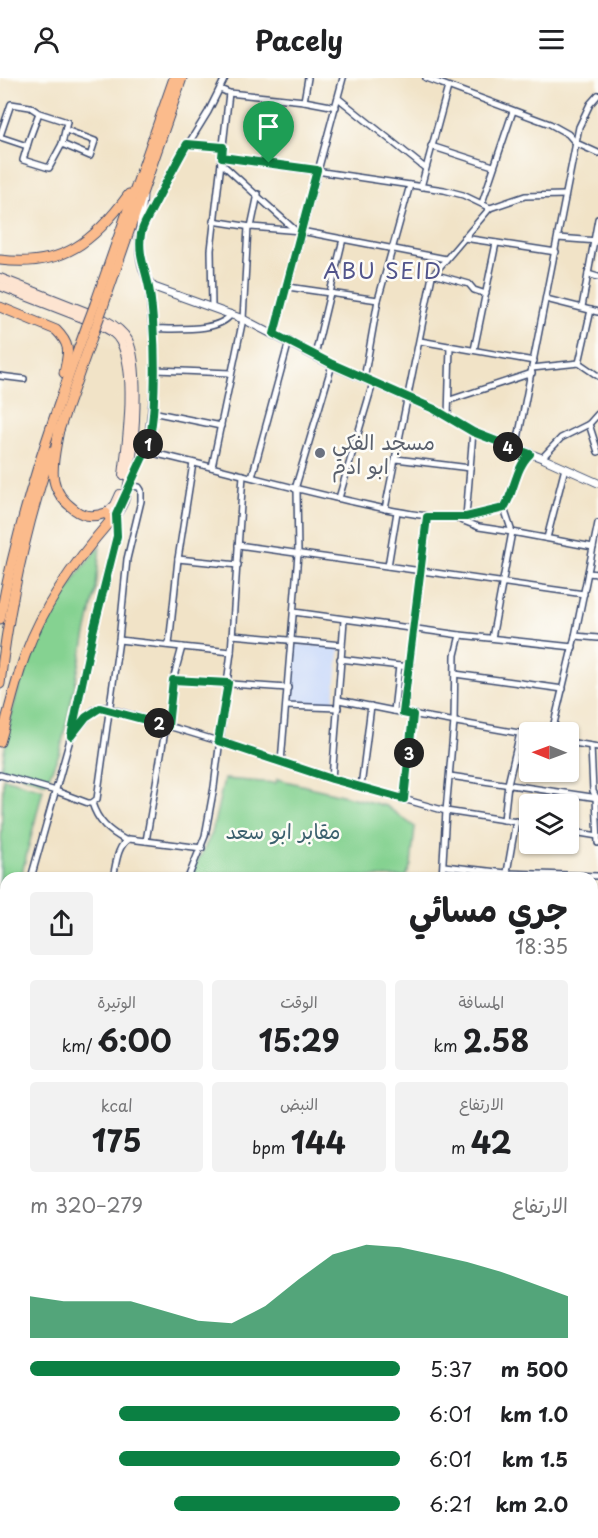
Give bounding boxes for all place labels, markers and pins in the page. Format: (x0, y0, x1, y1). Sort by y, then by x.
pin (243, 101, 294, 163)
place label: مسجد الفكي ابو ادم (332, 425, 435, 483)
pin: 1 (133, 429, 163, 459)
pin: 4 (493, 432, 523, 462)
marker: مسجد الفكي ابو ادم (313, 446, 327, 460)
pin: 2 (144, 708, 174, 738)
pin: 3 (394, 738, 424, 768)

